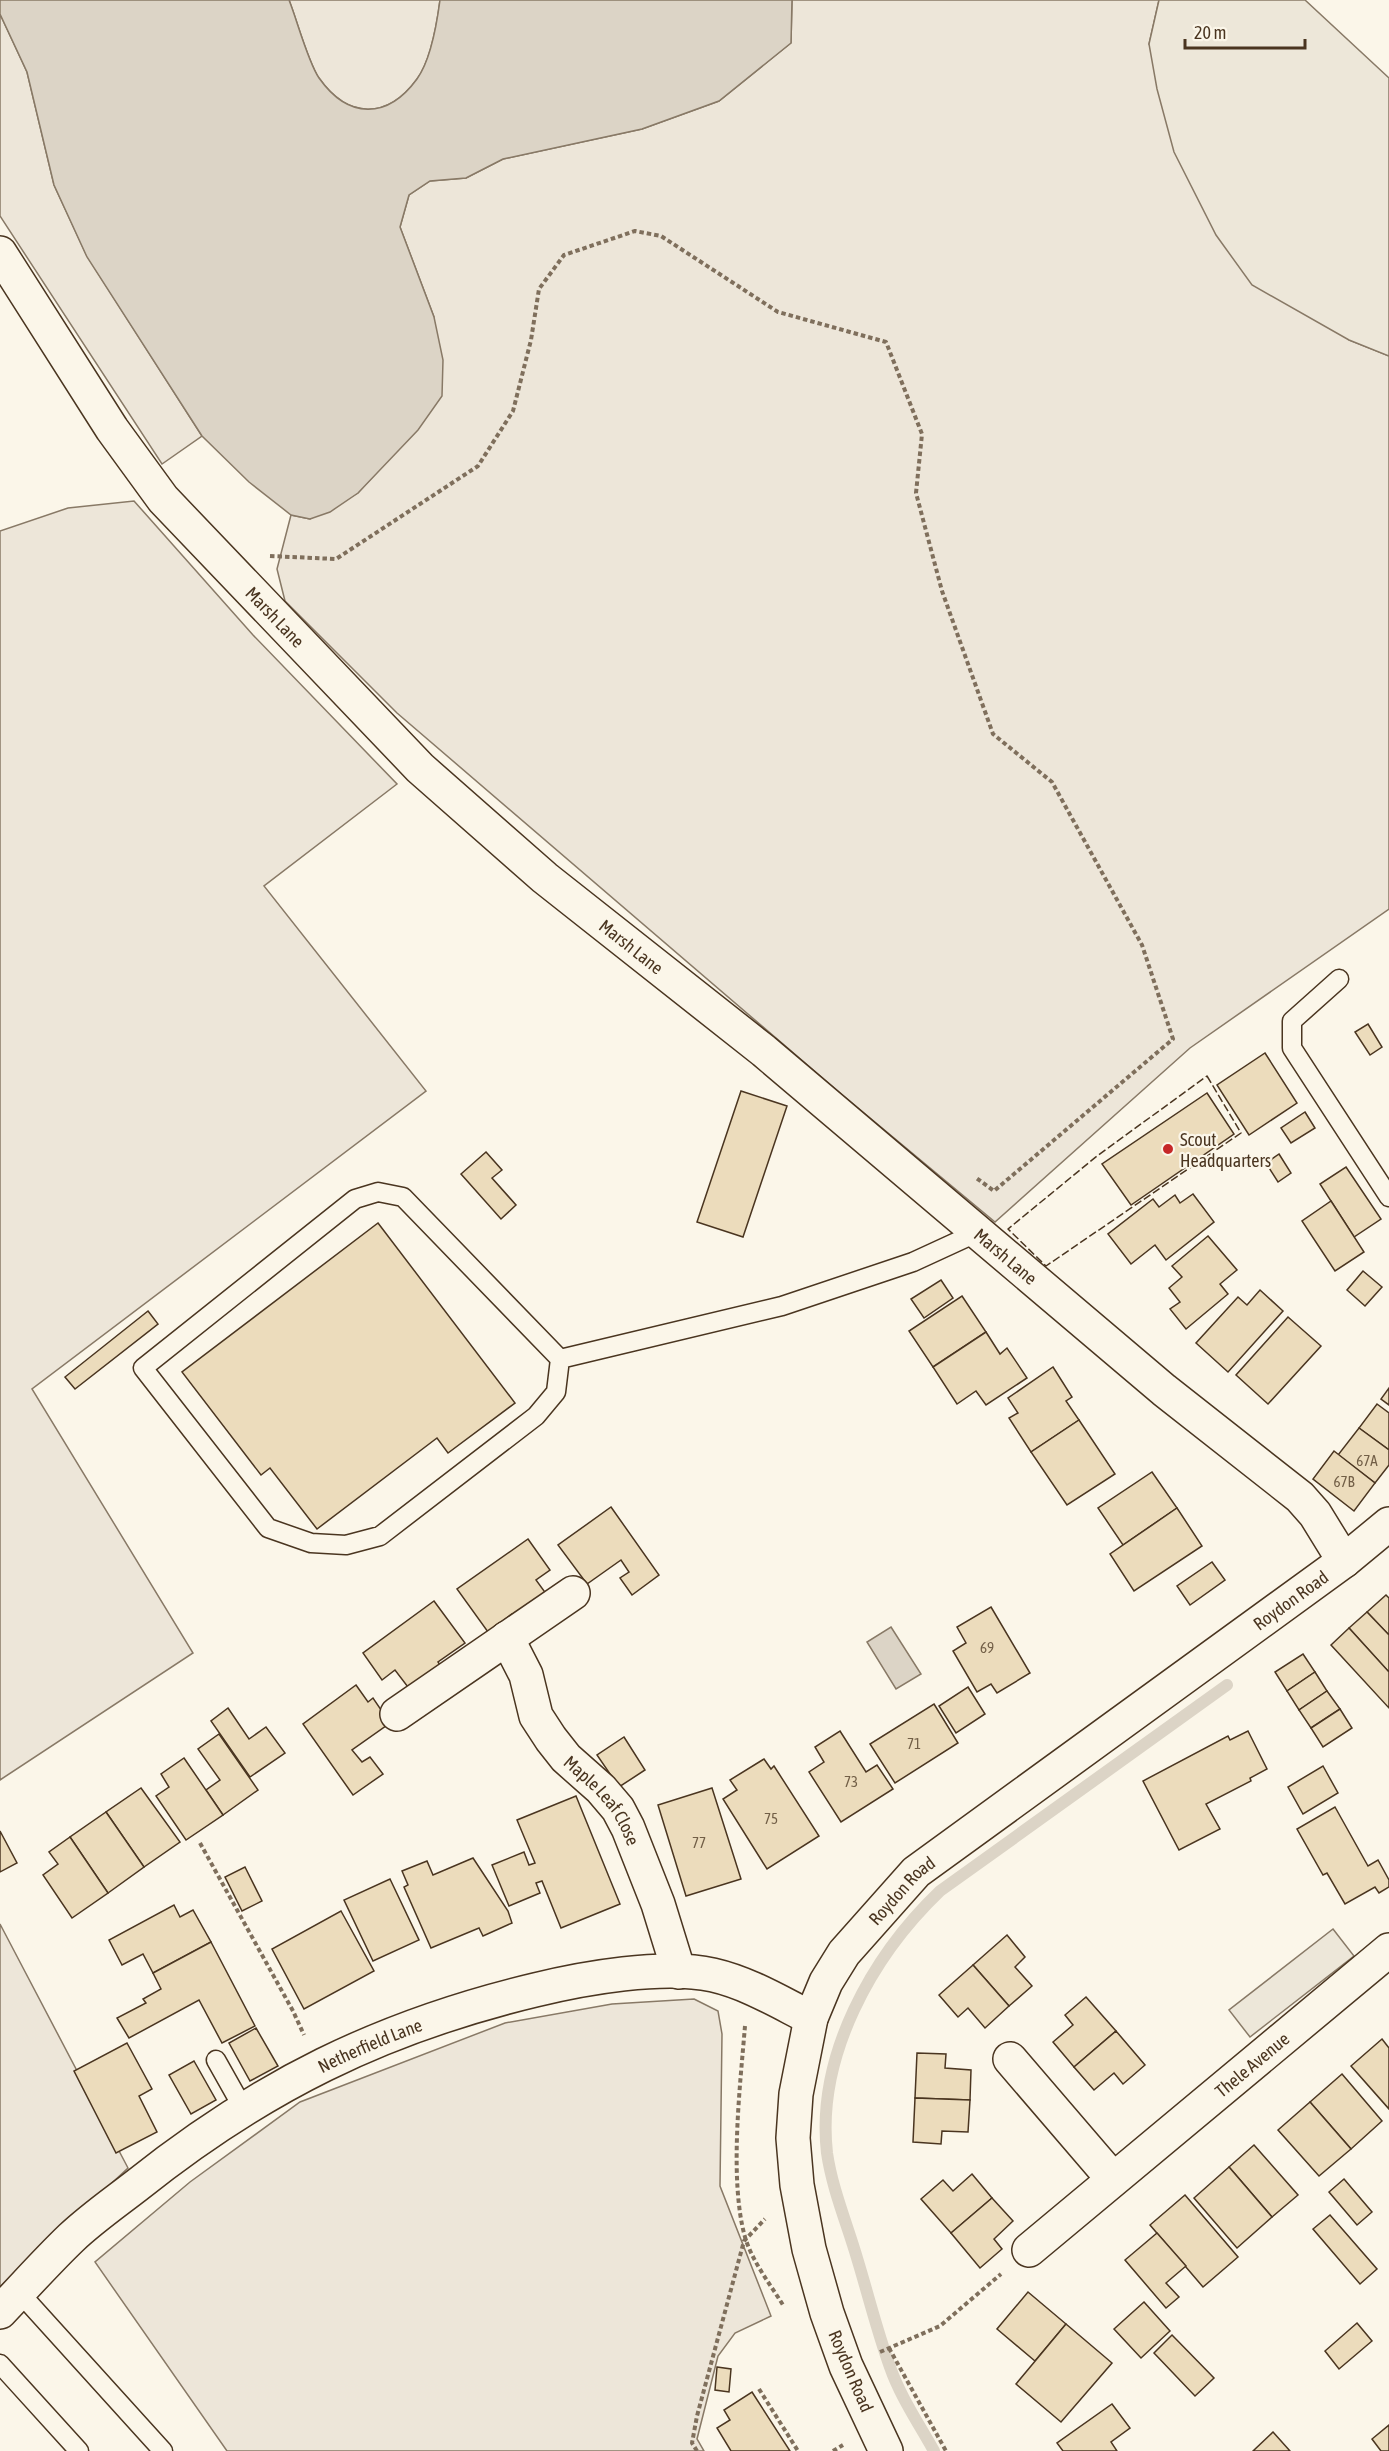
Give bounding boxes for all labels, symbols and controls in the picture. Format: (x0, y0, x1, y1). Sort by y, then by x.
scale bar (1185, 12, 1305, 50)
text: 20 m (1194, 22, 1226, 43)
street label: Marsh Lane (242, 582, 309, 651)
street label: Marsh Lane (595, 915, 668, 978)
place label: Scout Headquarters (1180, 1129, 1271, 1171)
marker: Scout Headquarters (1161, 1142, 1175, 1156)
street label: Marsh Lane (970, 1224, 1042, 1288)
house number: 67A (1356, 1452, 1378, 1469)
house number: 67B (1333, 1473, 1355, 1490)
street label: Roydon Road (1249, 1566, 1332, 1634)
house number: 69 (980, 1639, 994, 1656)
house number: 71 (907, 1735, 921, 1752)
street label: Maple Leaf Close (560, 1751, 644, 1848)
house number: 73 (844, 1773, 858, 1790)
house number: 75 (764, 1810, 778, 1827)
house number: 77 (692, 1834, 706, 1851)
street label: Roydon Road (864, 1851, 939, 1929)
street label: Netherfield Lane (314, 2014, 425, 2077)
street label: Thele Avenue (1211, 2028, 1293, 2101)
street label: Roydon Road (824, 2327, 878, 2415)

